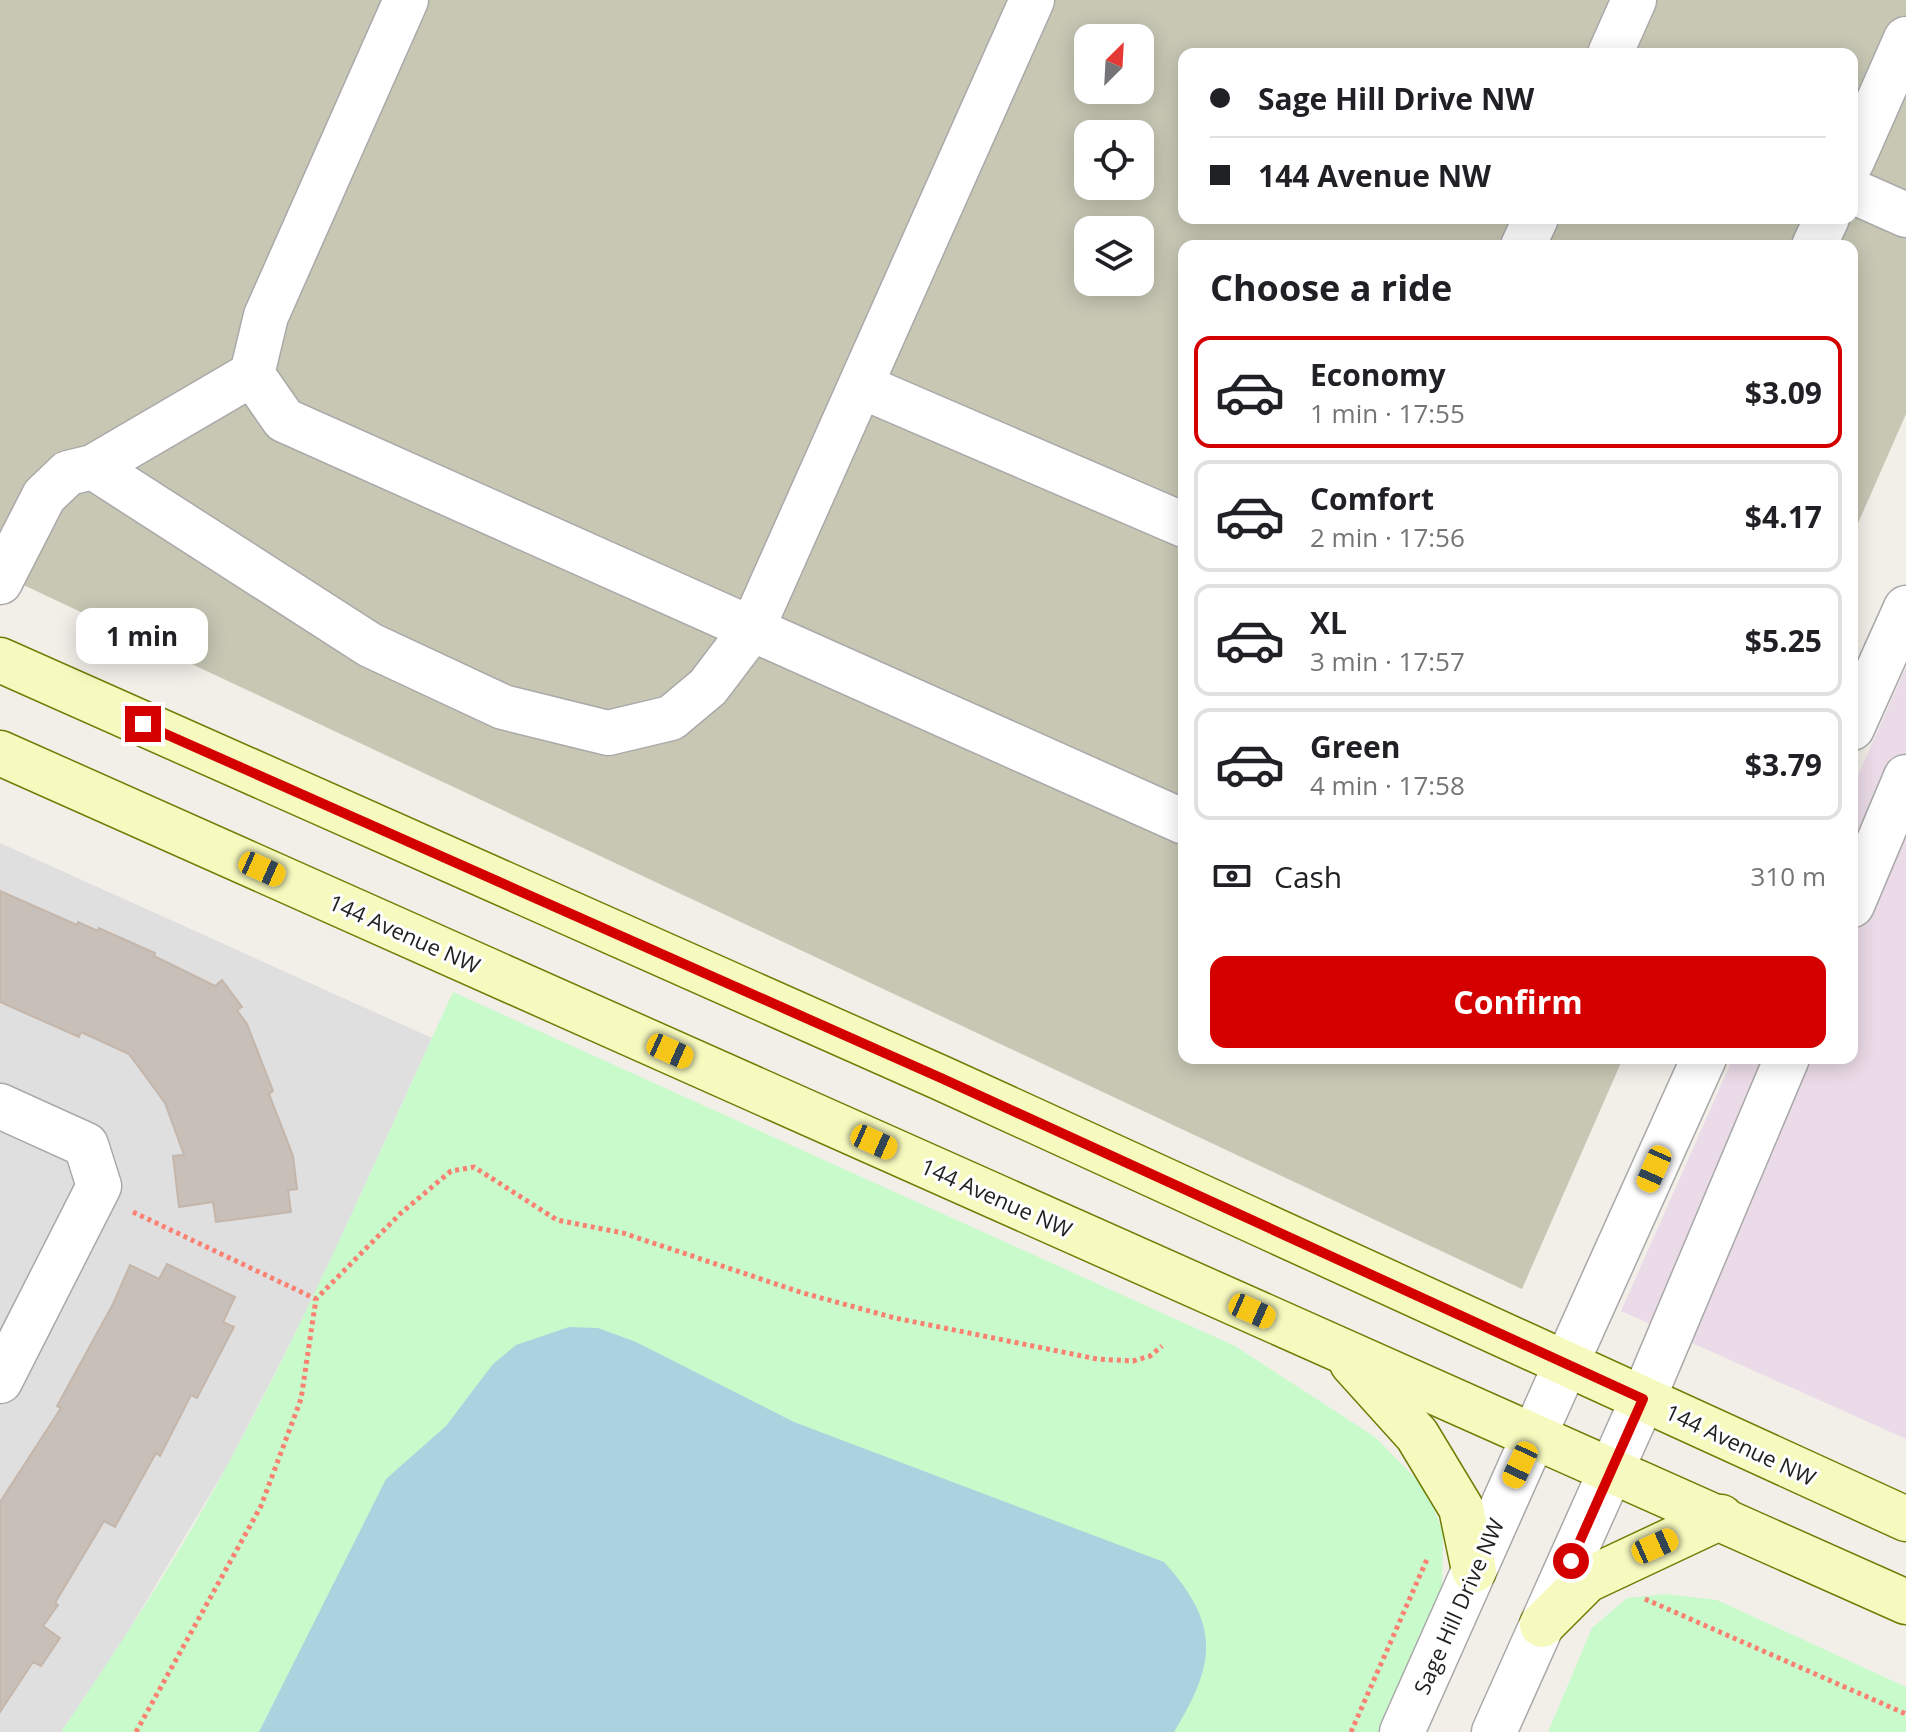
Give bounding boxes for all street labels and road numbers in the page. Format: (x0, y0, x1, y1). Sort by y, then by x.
street label: 144 Avenue NW (325, 886, 485, 980)
street label: 144 Avenue NW (917, 1150, 1077, 1244)
street label: 144 Avenue NW (1661, 1396, 1821, 1492)
street label: Sage Hill Drive NW (1406, 1513, 1510, 1699)

